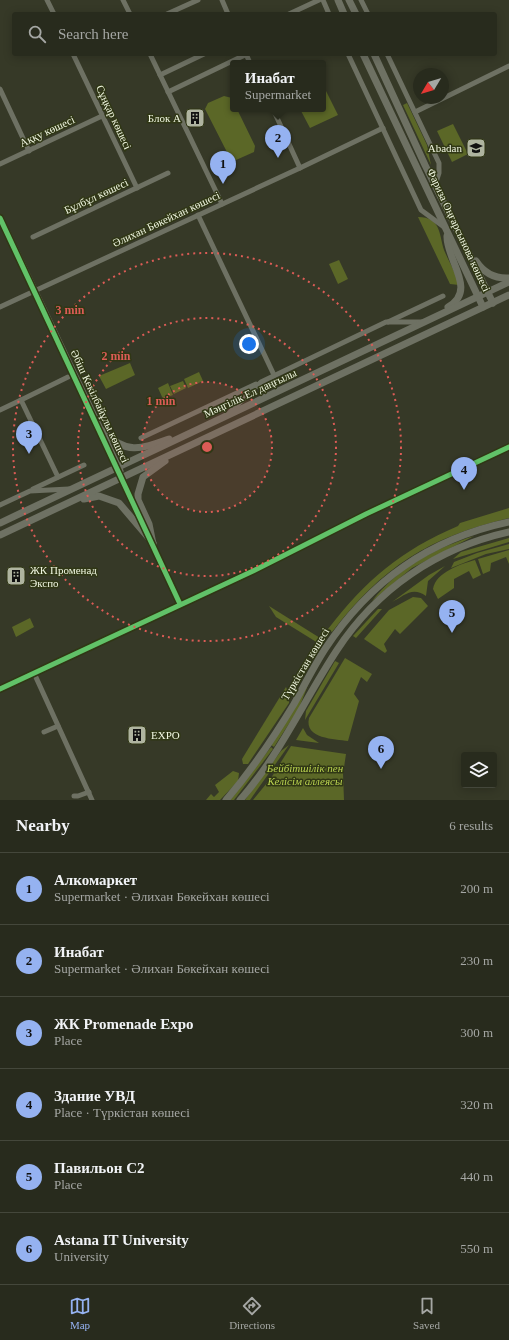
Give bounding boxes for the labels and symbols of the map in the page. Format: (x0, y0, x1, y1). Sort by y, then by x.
north arrow (413, 68, 449, 104)
street label: Сұңқар көшесі (94, 83, 134, 151)
building icon: Блок А (184, 107, 206, 129)
place label: Блок А (148, 112, 181, 124)
street label: Аққу көшесі (18, 113, 76, 149)
pin: 2 (265, 125, 291, 158)
school or university icon: Abadan (465, 137, 487, 159)
place label: Abadan (428, 142, 462, 154)
pin: 1 (210, 151, 236, 184)
street label: Фариза Оңғарсынова көшесі (425, 167, 493, 293)
street label: Бұлбұл көшесі (62, 176, 130, 216)
street label: Әлихан Бөкейхан көшесі (110, 189, 222, 249)
text: 3 min (55, 303, 85, 317)
your location (239, 334, 259, 354)
street label: Әбіш Кекілбайұлы көшесі (68, 348, 132, 464)
text: 2 min (101, 349, 131, 363)
street label: Мәңгілік Ел даңғылы (202, 366, 299, 420)
text: 1 min (146, 394, 176, 408)
pin: 3 (16, 421, 42, 454)
centre of rings (200, 440, 214, 454)
pin: 4 (451, 457, 477, 490)
place label: ЖК Променад Экспо (30, 564, 97, 589)
building icon: ЖК Променад Экспо (5, 565, 27, 587)
pin: 5 (439, 600, 465, 633)
street label: Түркістан көшесі (279, 626, 331, 702)
building icon: EXPO (126, 724, 148, 746)
place label: EXPO (151, 729, 180, 741)
pin: 6 (368, 736, 394, 769)
park label: Бейбітшілік пен Келісім аллеясы (266, 762, 344, 787)

